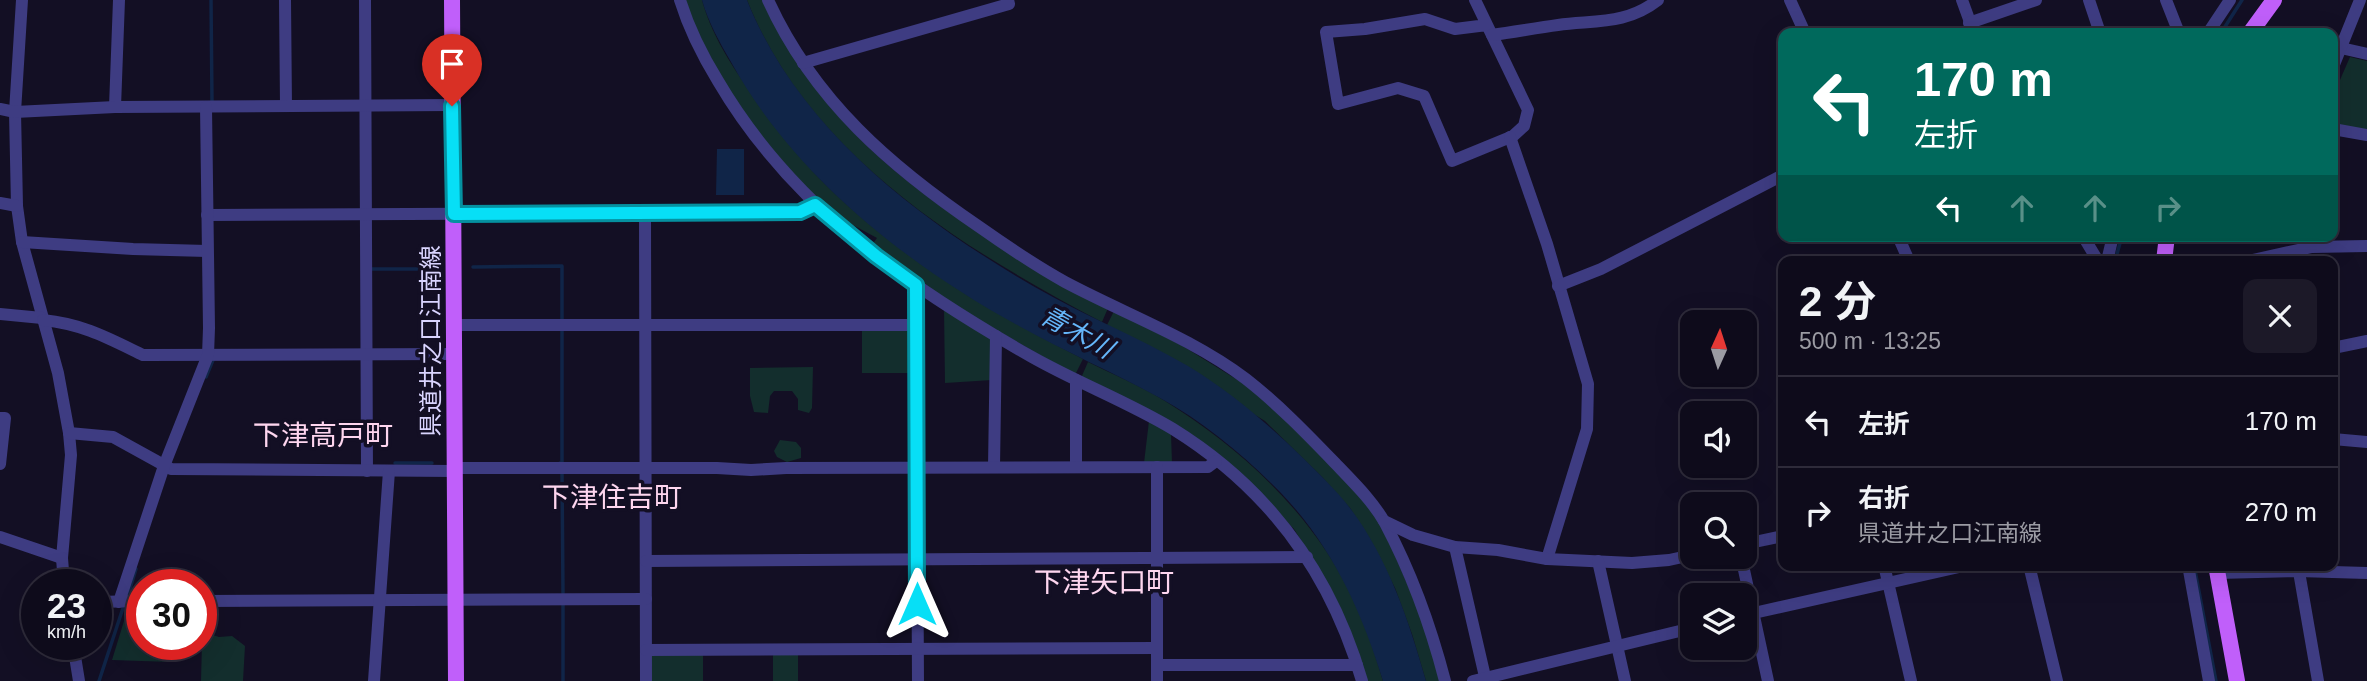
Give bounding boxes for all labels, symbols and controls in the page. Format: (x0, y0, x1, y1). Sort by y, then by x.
pin (422, 34, 482, 106)
icon: arrive (433, 45, 471, 83)
text: 170 m (1914, 52, 2053, 106)
icon: left (1799, 56, 1890, 147)
text: 左折 (1914, 117, 1978, 153)
icon: left (1930, 189, 1968, 227)
icon: ahead (2003, 189, 2041, 227)
icon: ahead (2076, 189, 2114, 227)
icon: right (2149, 189, 2187, 227)
street label: 県道井之口江南線 (417, 245, 444, 437)
text: 2 分 (1799, 278, 1876, 325)
button: close (2243, 279, 2317, 353)
water label: 青木川 (1036, 300, 1121, 365)
north arrow (1680, 310, 1757, 387)
map controls (1680, 310, 1757, 660)
text: 500 m · 13:25 (1799, 328, 1941, 354)
button: sound (1680, 401, 1757, 478)
icon: left (1799, 403, 1837, 441)
text: 170 m (2245, 406, 2317, 436)
text: 左折 (1858, 409, 1910, 439)
district label: 下津高戸町 (253, 420, 393, 451)
district label: 下津住吉町 (542, 482, 682, 513)
text: 右折 (1858, 483, 1910, 513)
button: search (1680, 492, 1757, 569)
icon: right (1799, 494, 1837, 532)
text: 270 m (2245, 497, 2317, 527)
text: 県道井之口江南線 (1858, 520, 2042, 546)
position arrow (880, 567, 954, 641)
district label: 下津矢口町 (1034, 567, 1174, 598)
speed limit sign: 30 (126, 569, 217, 660)
button: layers (1680, 583, 1757, 660)
text: 23 (47, 586, 86, 625)
text: km/h (47, 622, 86, 642)

